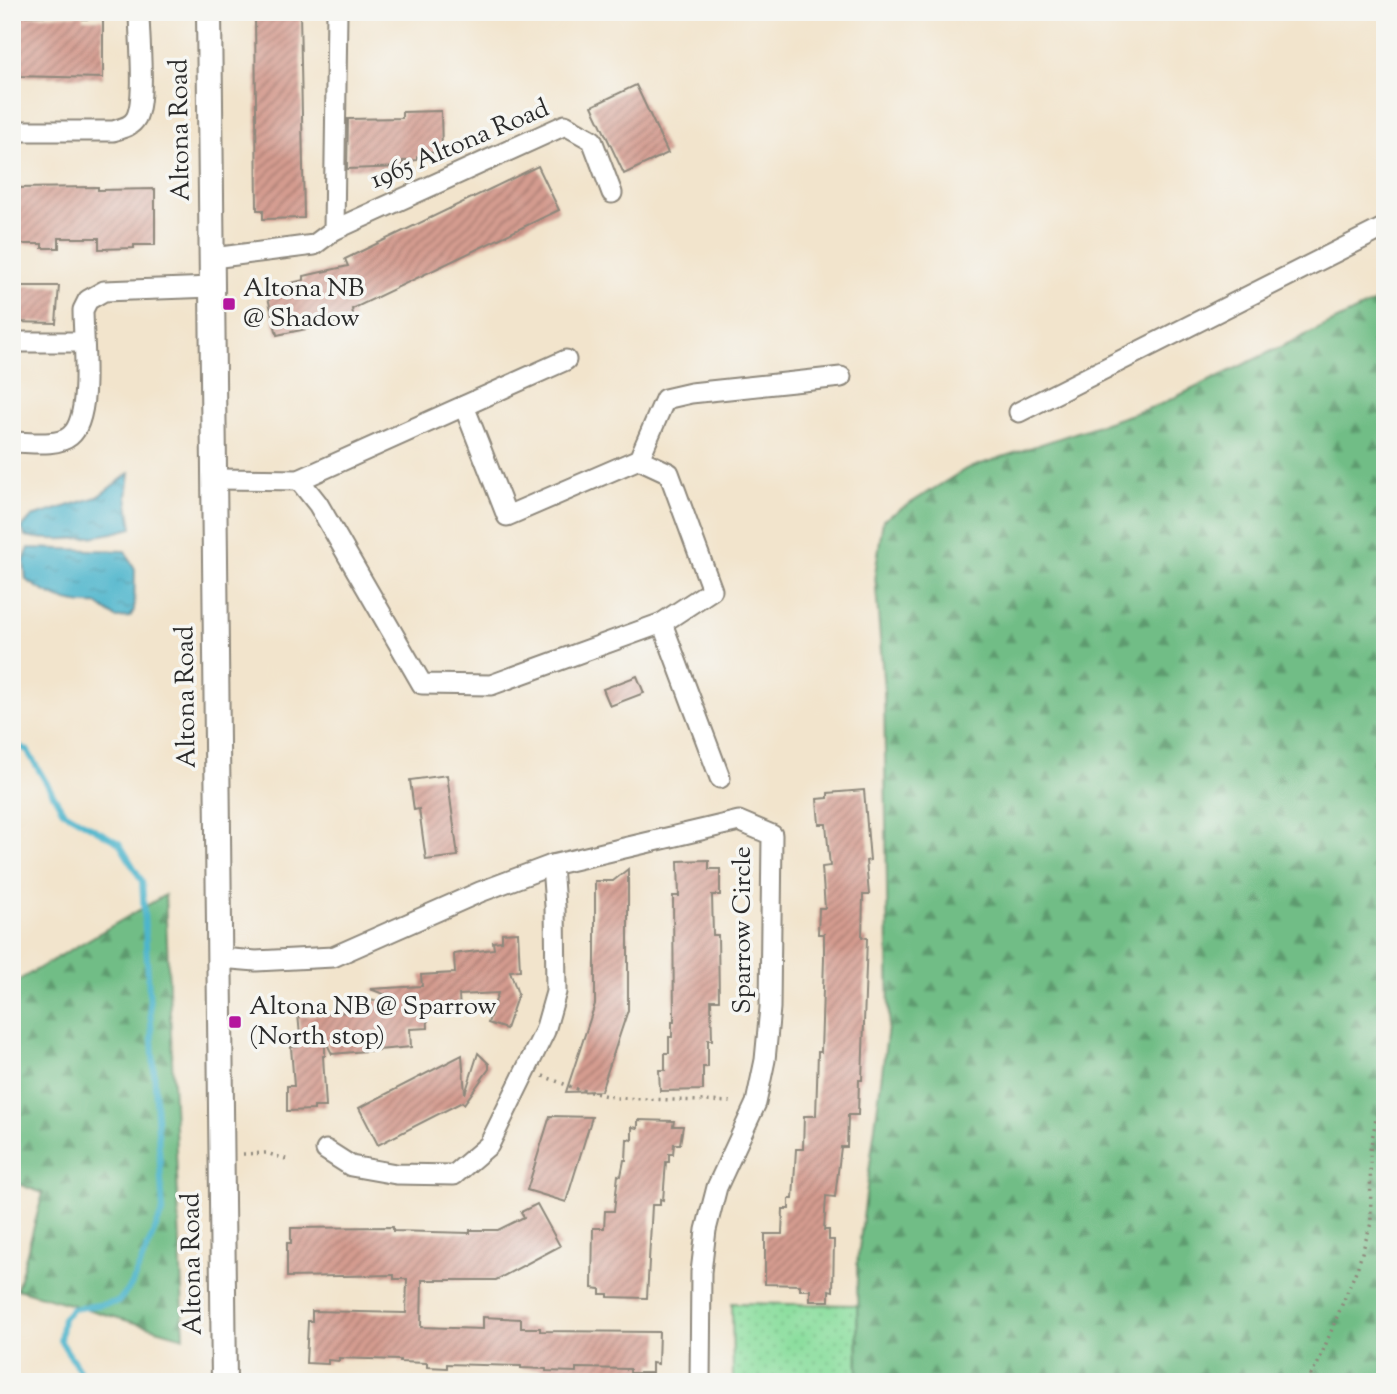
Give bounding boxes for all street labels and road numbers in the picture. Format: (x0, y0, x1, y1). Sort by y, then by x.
street label: Altona Road (161, 58, 201, 202)
street label: 1965 Altona Road (365, 91, 555, 199)
street label: Altona Road (167, 625, 207, 769)
street label: Sparrow Circle (725, 846, 762, 1014)
street label: Altona Road (173, 1192, 213, 1336)

